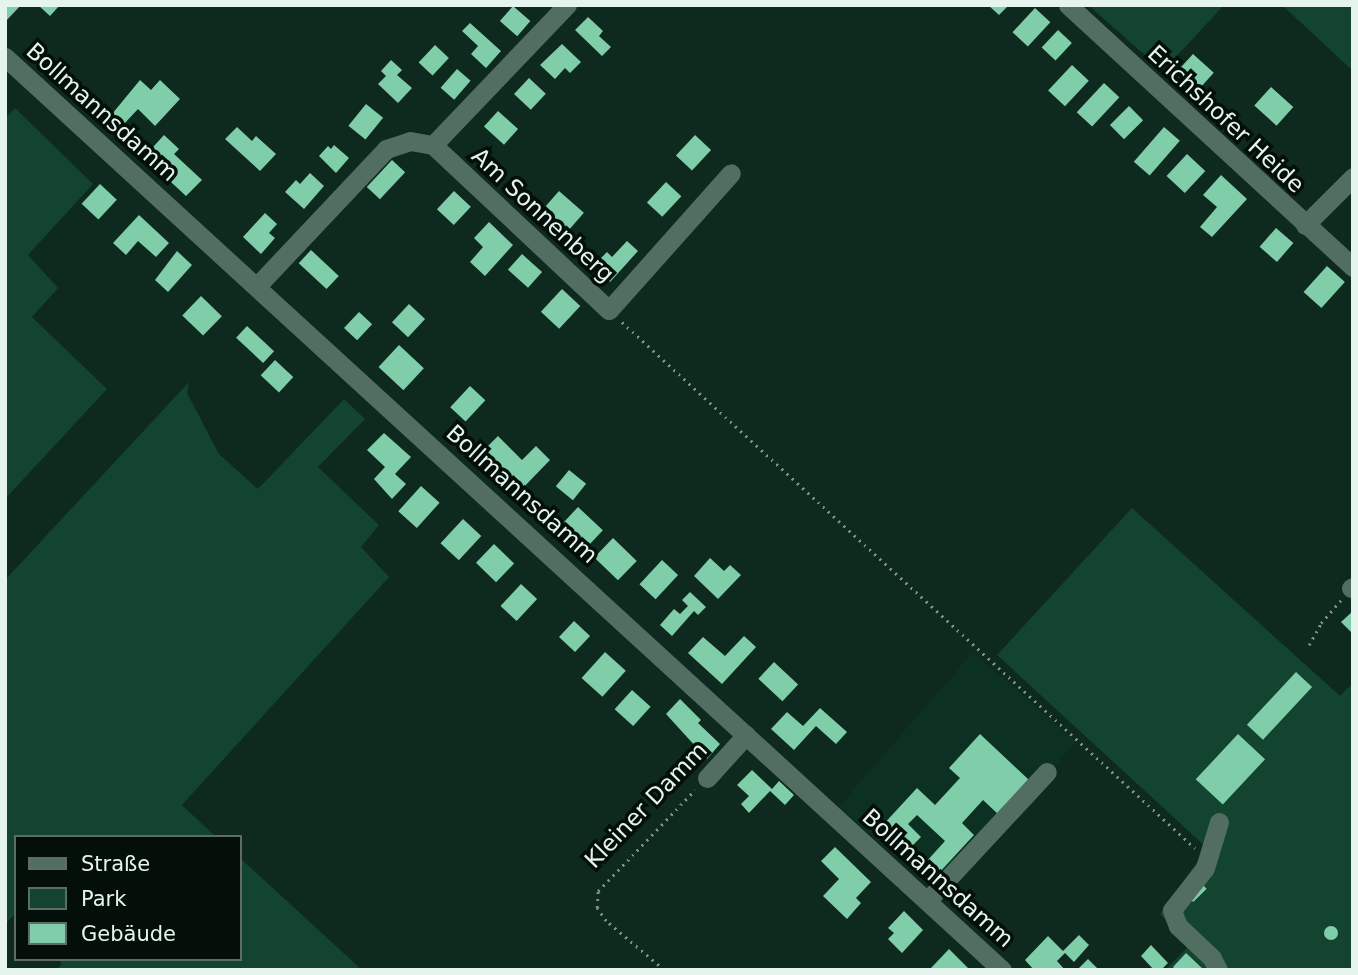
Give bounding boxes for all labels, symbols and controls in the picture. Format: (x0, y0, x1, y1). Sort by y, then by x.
street label: Bollmannsdamm (21, 37, 183, 187)
street label: Erichshofer Heide (1142, 39, 1310, 199)
street label: Am Sonnenberg (466, 142, 620, 288)
street label: Bollmannsdamm (441, 419, 603, 569)
street label: Kleiner Damm (579, 736, 713, 874)
street label: Bollmannsdamm (857, 803, 1019, 953)
legend (14, 835, 242, 961)
text: Straße (81, 852, 150, 876)
text: Park (81, 887, 126, 911)
text: Gebäude (81, 922, 176, 946)

